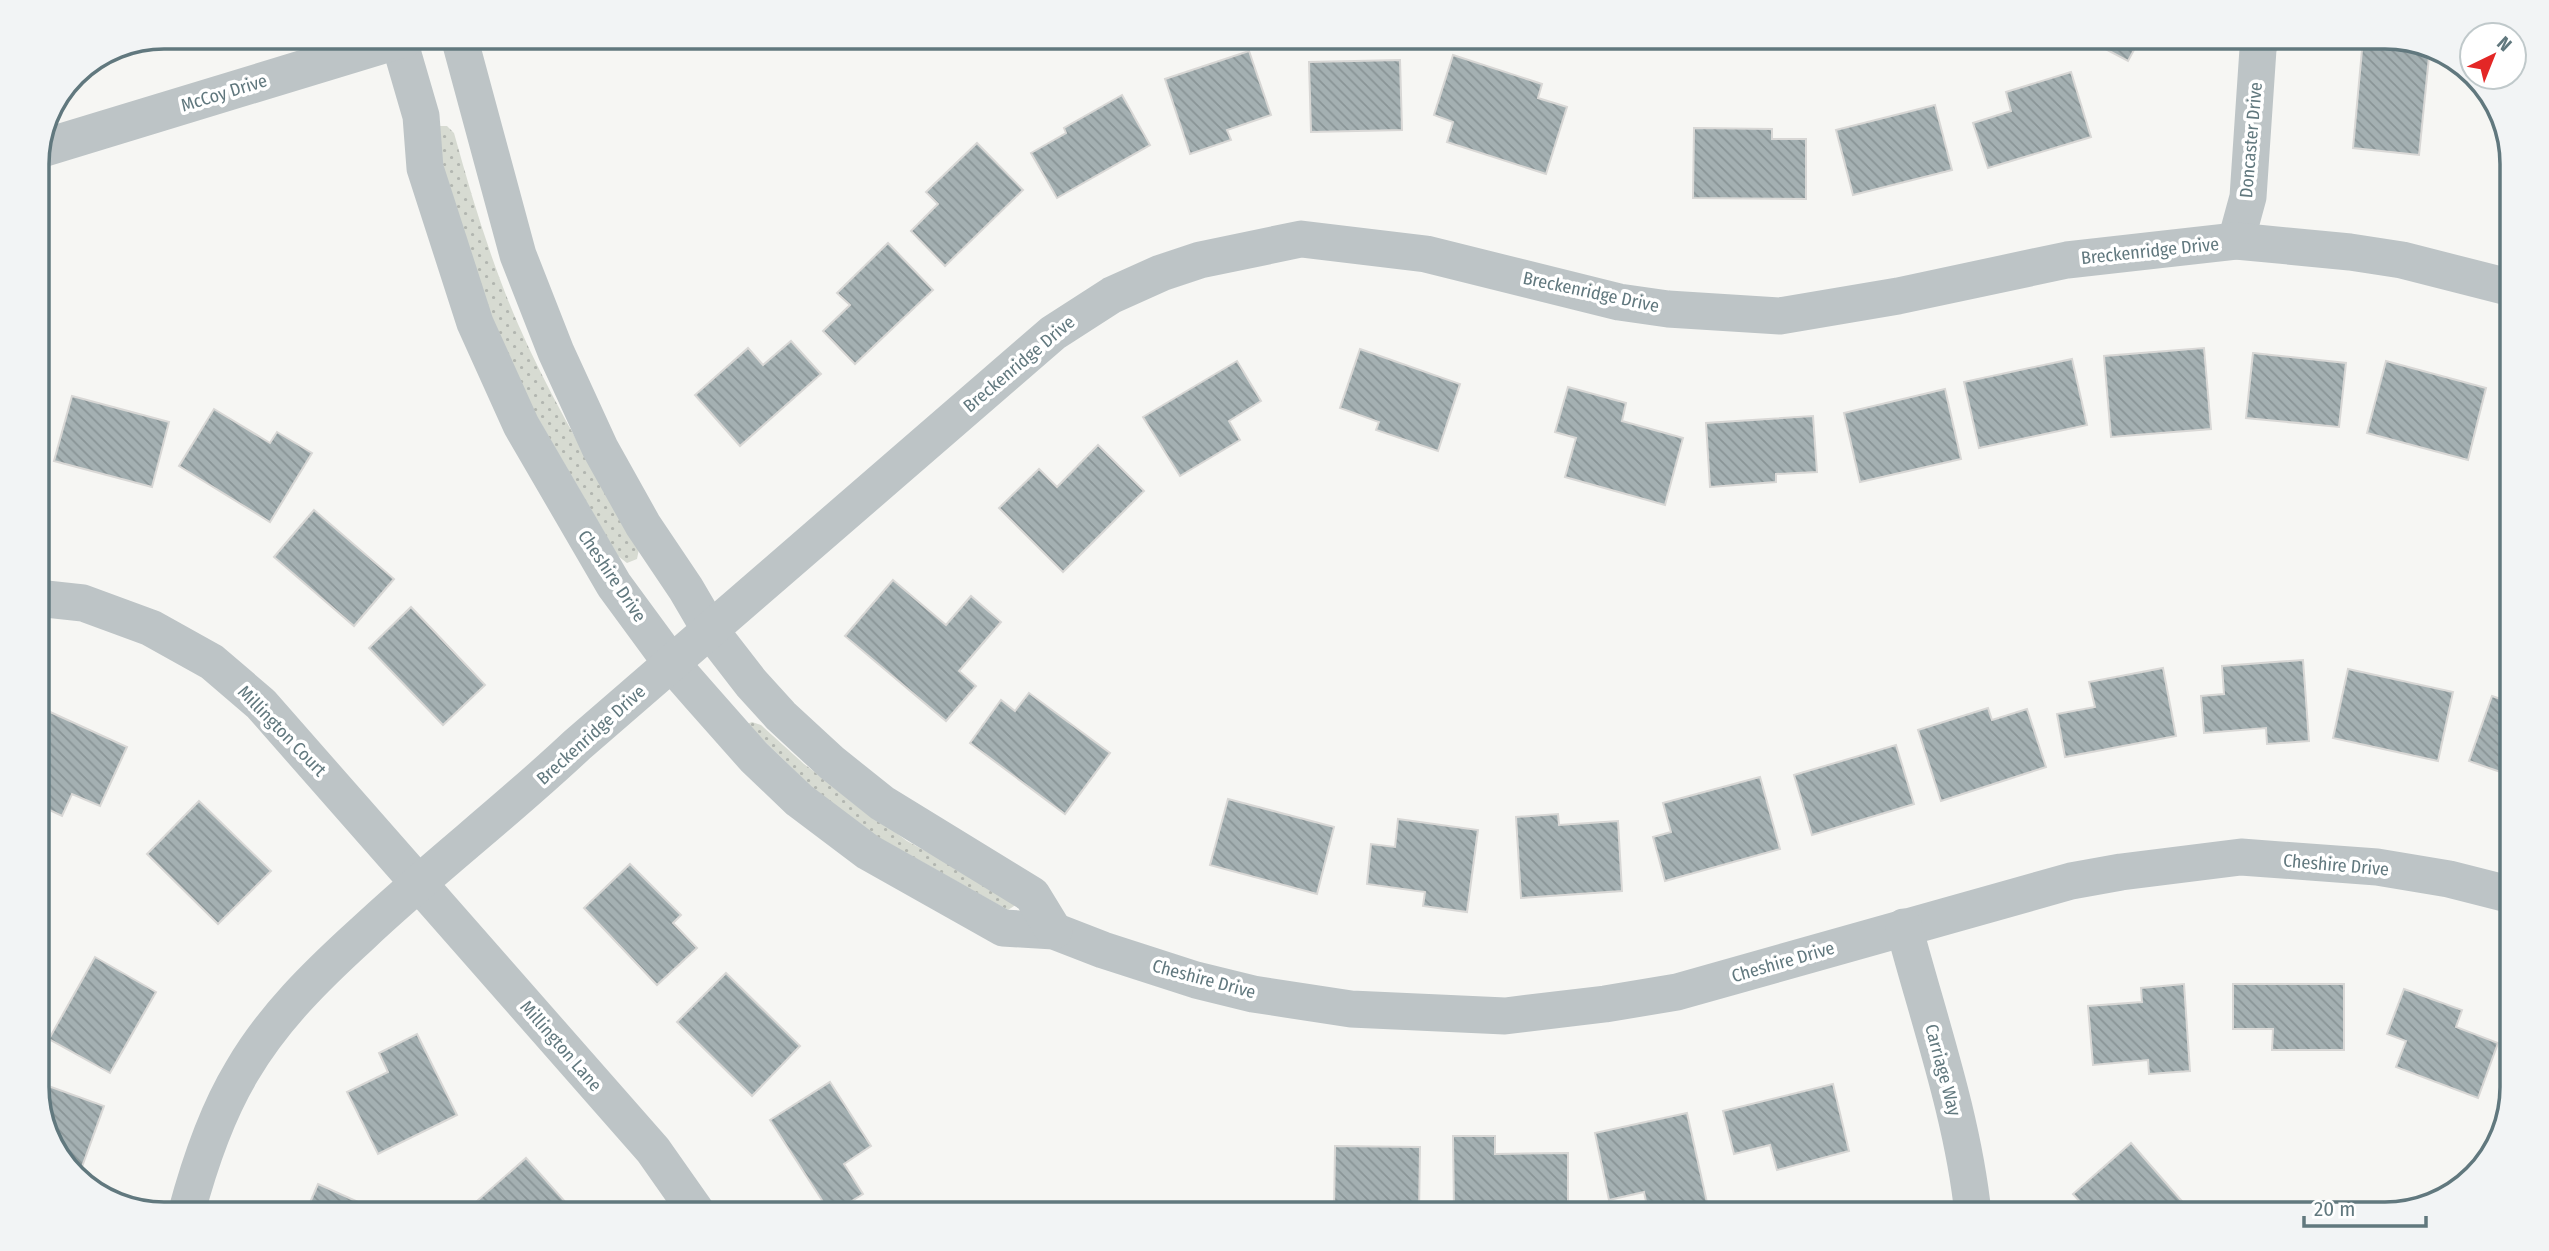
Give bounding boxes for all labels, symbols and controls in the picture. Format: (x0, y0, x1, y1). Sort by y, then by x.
north arrow (2458, 21, 2528, 91)
text: N (2492, 32, 2516, 56)
street label: McCoy Drive (178, 69, 270, 117)
street label: Doncaster Drive (2235, 81, 2267, 199)
street label: Breckenridge Drive (2080, 233, 2220, 269)
street label: Breckenridge Drive (1521, 267, 1661, 317)
street label: Breckenridge Drive (959, 311, 1079, 417)
street label: Cheshire Drive (573, 526, 651, 626)
street label: Breckenridge Drive (532, 680, 650, 790)
street label: Millington Court (233, 681, 331, 781)
street label: Cheshire Drive (2282, 849, 2390, 881)
street label: Cheshire Drive (1729, 937, 1837, 987)
street label: Cheshire Drive (1150, 955, 1258, 1003)
street label: Millington Lane (516, 996, 606, 1096)
street label: Carriage Way (1920, 1022, 1966, 1118)
scale bar (2304, 1184, 2426, 1228)
text: 20 m (2314, 1196, 2355, 1222)

